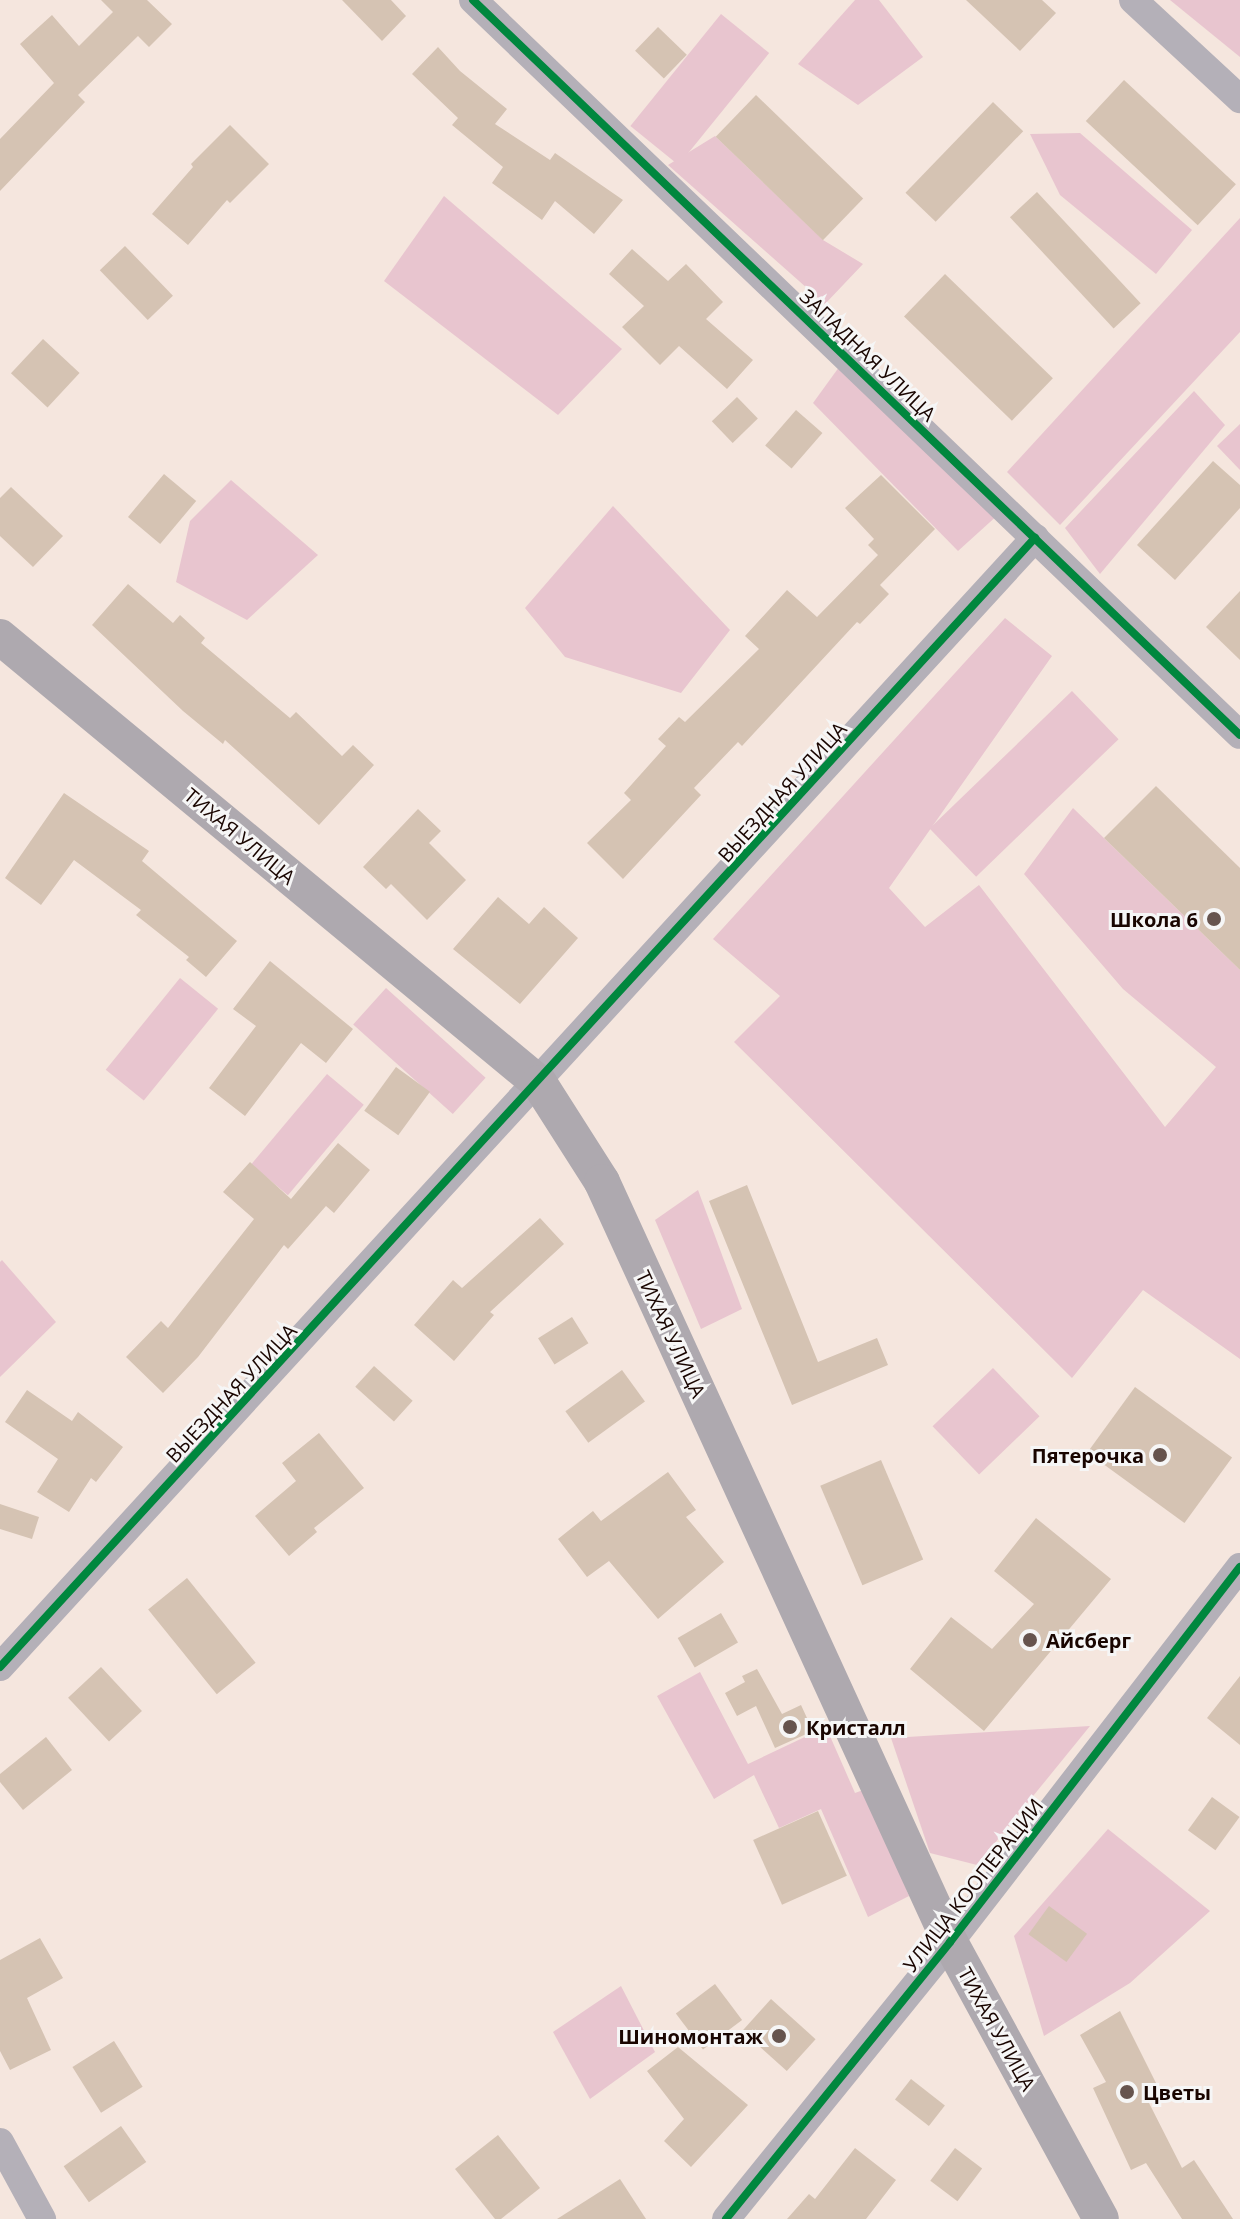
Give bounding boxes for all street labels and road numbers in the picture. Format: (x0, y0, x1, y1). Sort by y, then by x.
street label: ЗАПАДНАЯ УЛИЦА (795, 284, 941, 426)
street label: ВЫЕЗДНАЯ УЛИЦА (713, 717, 851, 867)
street label: ТИХАЯ УЛИЦА (180, 783, 300, 889)
street label: ТИХАЯ УЛИЦА (631, 1267, 711, 1401)
street label: ВЫЕЗДНАЯ УЛИЦА (161, 1319, 301, 1467)
street label: УЛИЦА КООПЕРАЦИИ (898, 1794, 1048, 1976)
street label: ТИХАЯ УЛИЦА (953, 1963, 1041, 2095)

